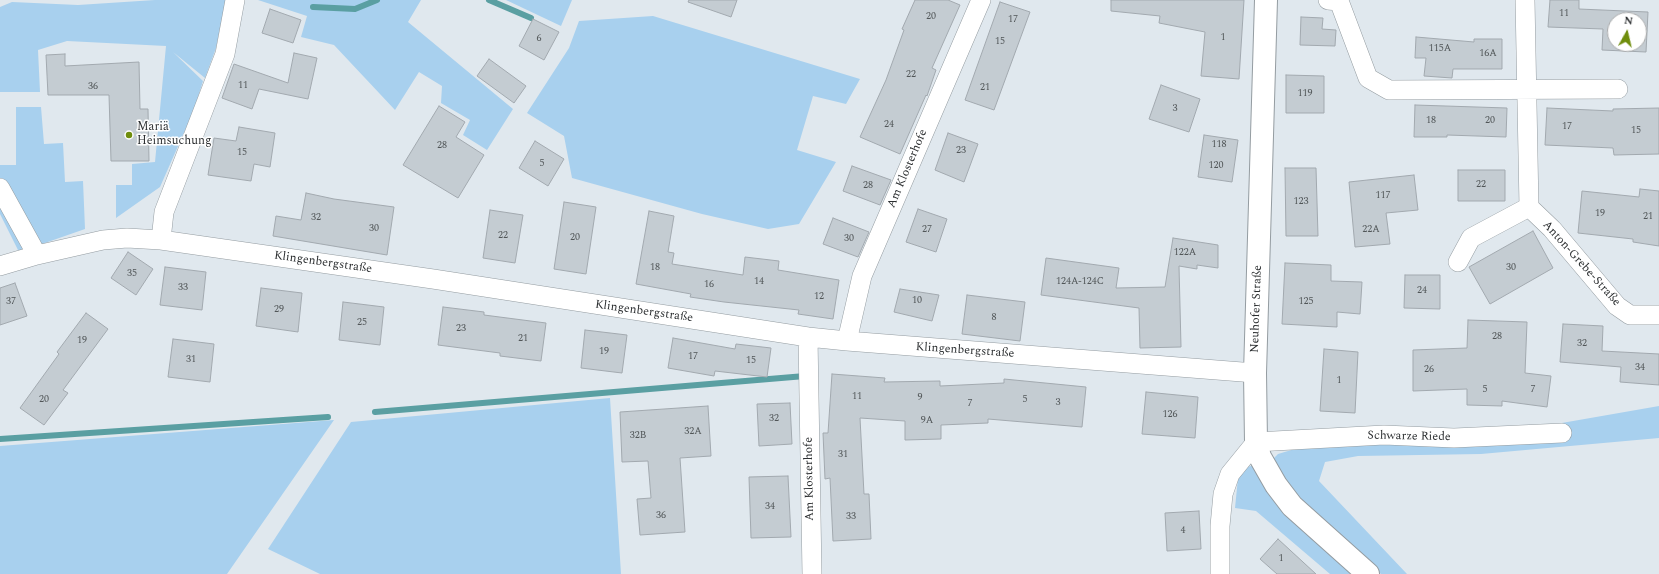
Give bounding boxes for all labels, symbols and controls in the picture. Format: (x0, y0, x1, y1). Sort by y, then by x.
house number: 11 (1559, 8, 1569, 20)
house number: 20 (926, 11, 936, 23)
north arrow (1607, 12, 1647, 52)
text: N (1623, 12, 1634, 30)
house number: 17 (1008, 14, 1018, 26)
house number: 1 (1221, 32, 1225, 44)
house number: 6 (537, 33, 541, 45)
house number: 15 (995, 36, 1005, 48)
house number: 115A (1429, 43, 1451, 55)
house number: 16A (1479, 48, 1497, 60)
house number: 22 (906, 69, 916, 81)
house number: 11 (238, 80, 248, 92)
house number: 36 (88, 81, 98, 93)
house number: 21 (980, 82, 990, 94)
house number: 119 (1298, 88, 1312, 100)
house number: 3 (1173, 103, 1177, 115)
house number: 18 (1426, 115, 1436, 127)
house number: 20 (1485, 115, 1495, 127)
house number: 24 (884, 119, 894, 131)
place label: Mariä Heimsuchung (137, 121, 211, 149)
house number: 17 (1562, 121, 1572, 133)
house number: 15 (1631, 125, 1641, 137)
street label: Am Klosterhofe (885, 128, 931, 210)
marker: Mariä Heimsuchung (124, 130, 134, 140)
house number: 118 (1212, 139, 1226, 151)
house number: 28 (437, 140, 447, 152)
house number: 23 (956, 145, 966, 157)
house number: 15 (237, 147, 247, 159)
house number: 5 (540, 158, 544, 170)
house number: 120 (1209, 160, 1223, 172)
house number: 22 (1476, 179, 1486, 191)
house number: 28 (863, 180, 873, 192)
house number: 117 (1376, 190, 1390, 202)
house number: 123 (1294, 196, 1308, 208)
house number: 19 (1595, 208, 1605, 220)
house number: 21 (1643, 211, 1653, 223)
house number: 32 (311, 212, 321, 224)
street label: Anton-Grebe-Straße (1539, 218, 1623, 310)
house number: 30 (369, 223, 379, 235)
house number: 27 (922, 224, 932, 236)
house number: 22A (1362, 224, 1380, 236)
house number: 22 (498, 230, 508, 242)
house number: 20 (570, 232, 580, 244)
house number: 30 (844, 233, 854, 245)
house number: 122A (1174, 247, 1196, 259)
street label: Klingenbergstraße (273, 249, 373, 277)
house number: 18 (650, 262, 660, 274)
house number: 30 (1506, 262, 1516, 274)
street label: Neuhofer Straße (1248, 265, 1266, 353)
house number: 35 (127, 268, 137, 280)
house number: 14 (754, 276, 764, 288)
house number: 124A-124C (1056, 276, 1104, 288)
house number: 16 (704, 279, 714, 291)
house number: 33 (178, 282, 188, 294)
house number: 24 (1417, 285, 1427, 297)
house number: 12 (814, 291, 824, 303)
house number: 10 (912, 295, 922, 307)
house number: 37 (6, 296, 16, 308)
house number: 125 (1299, 296, 1313, 308)
street label: Klingenbergstraße (594, 298, 694, 326)
house number: 29 (274, 304, 284, 316)
house number: 8 (992, 312, 996, 324)
house number: 25 (357, 317, 367, 329)
house number: 23 (456, 323, 466, 335)
house number: 28 (1492, 331, 1502, 343)
house number: 21 (518, 333, 528, 345)
house number: 19 (77, 335, 87, 347)
house number: 32 (1577, 338, 1587, 350)
street label: Klingenbergstraße (915, 340, 1015, 362)
house number: 19 (599, 346, 609, 358)
house number: 17 (688, 351, 698, 363)
house number: 31 (186, 354, 196, 366)
house number: 15 (746, 355, 756, 367)
house number: 34 (1635, 362, 1645, 374)
house number: 26 (1424, 364, 1434, 376)
house number: 1 (1337, 375, 1341, 387)
house number: 5 (1483, 384, 1487, 396)
house number: 7 (1531, 384, 1535, 396)
house number: 11 (852, 391, 862, 403)
house number: 9 (918, 392, 922, 404)
house number: 20 (39, 394, 49, 406)
house number: 5 (1023, 394, 1027, 406)
house number: 3 (1056, 397, 1060, 409)
house number: 7 (968, 398, 972, 410)
house number: 126 (1163, 409, 1177, 421)
house number: 32 (769, 413, 779, 425)
house number: 9A (921, 415, 933, 427)
house number: 32A (684, 426, 702, 438)
street label: Schwarze Riede (1367, 429, 1451, 445)
house number: 32B (630, 430, 646, 442)
street label: Am Klosterhofe (802, 437, 818, 521)
house number: 31 (838, 449, 848, 461)
house number: 34 (765, 501, 775, 513)
house number: 36 (656, 510, 666, 522)
house number: 33 (846, 511, 856, 523)
house number: 4 (1181, 525, 1185, 537)
house number: 1 (1279, 553, 1283, 565)

